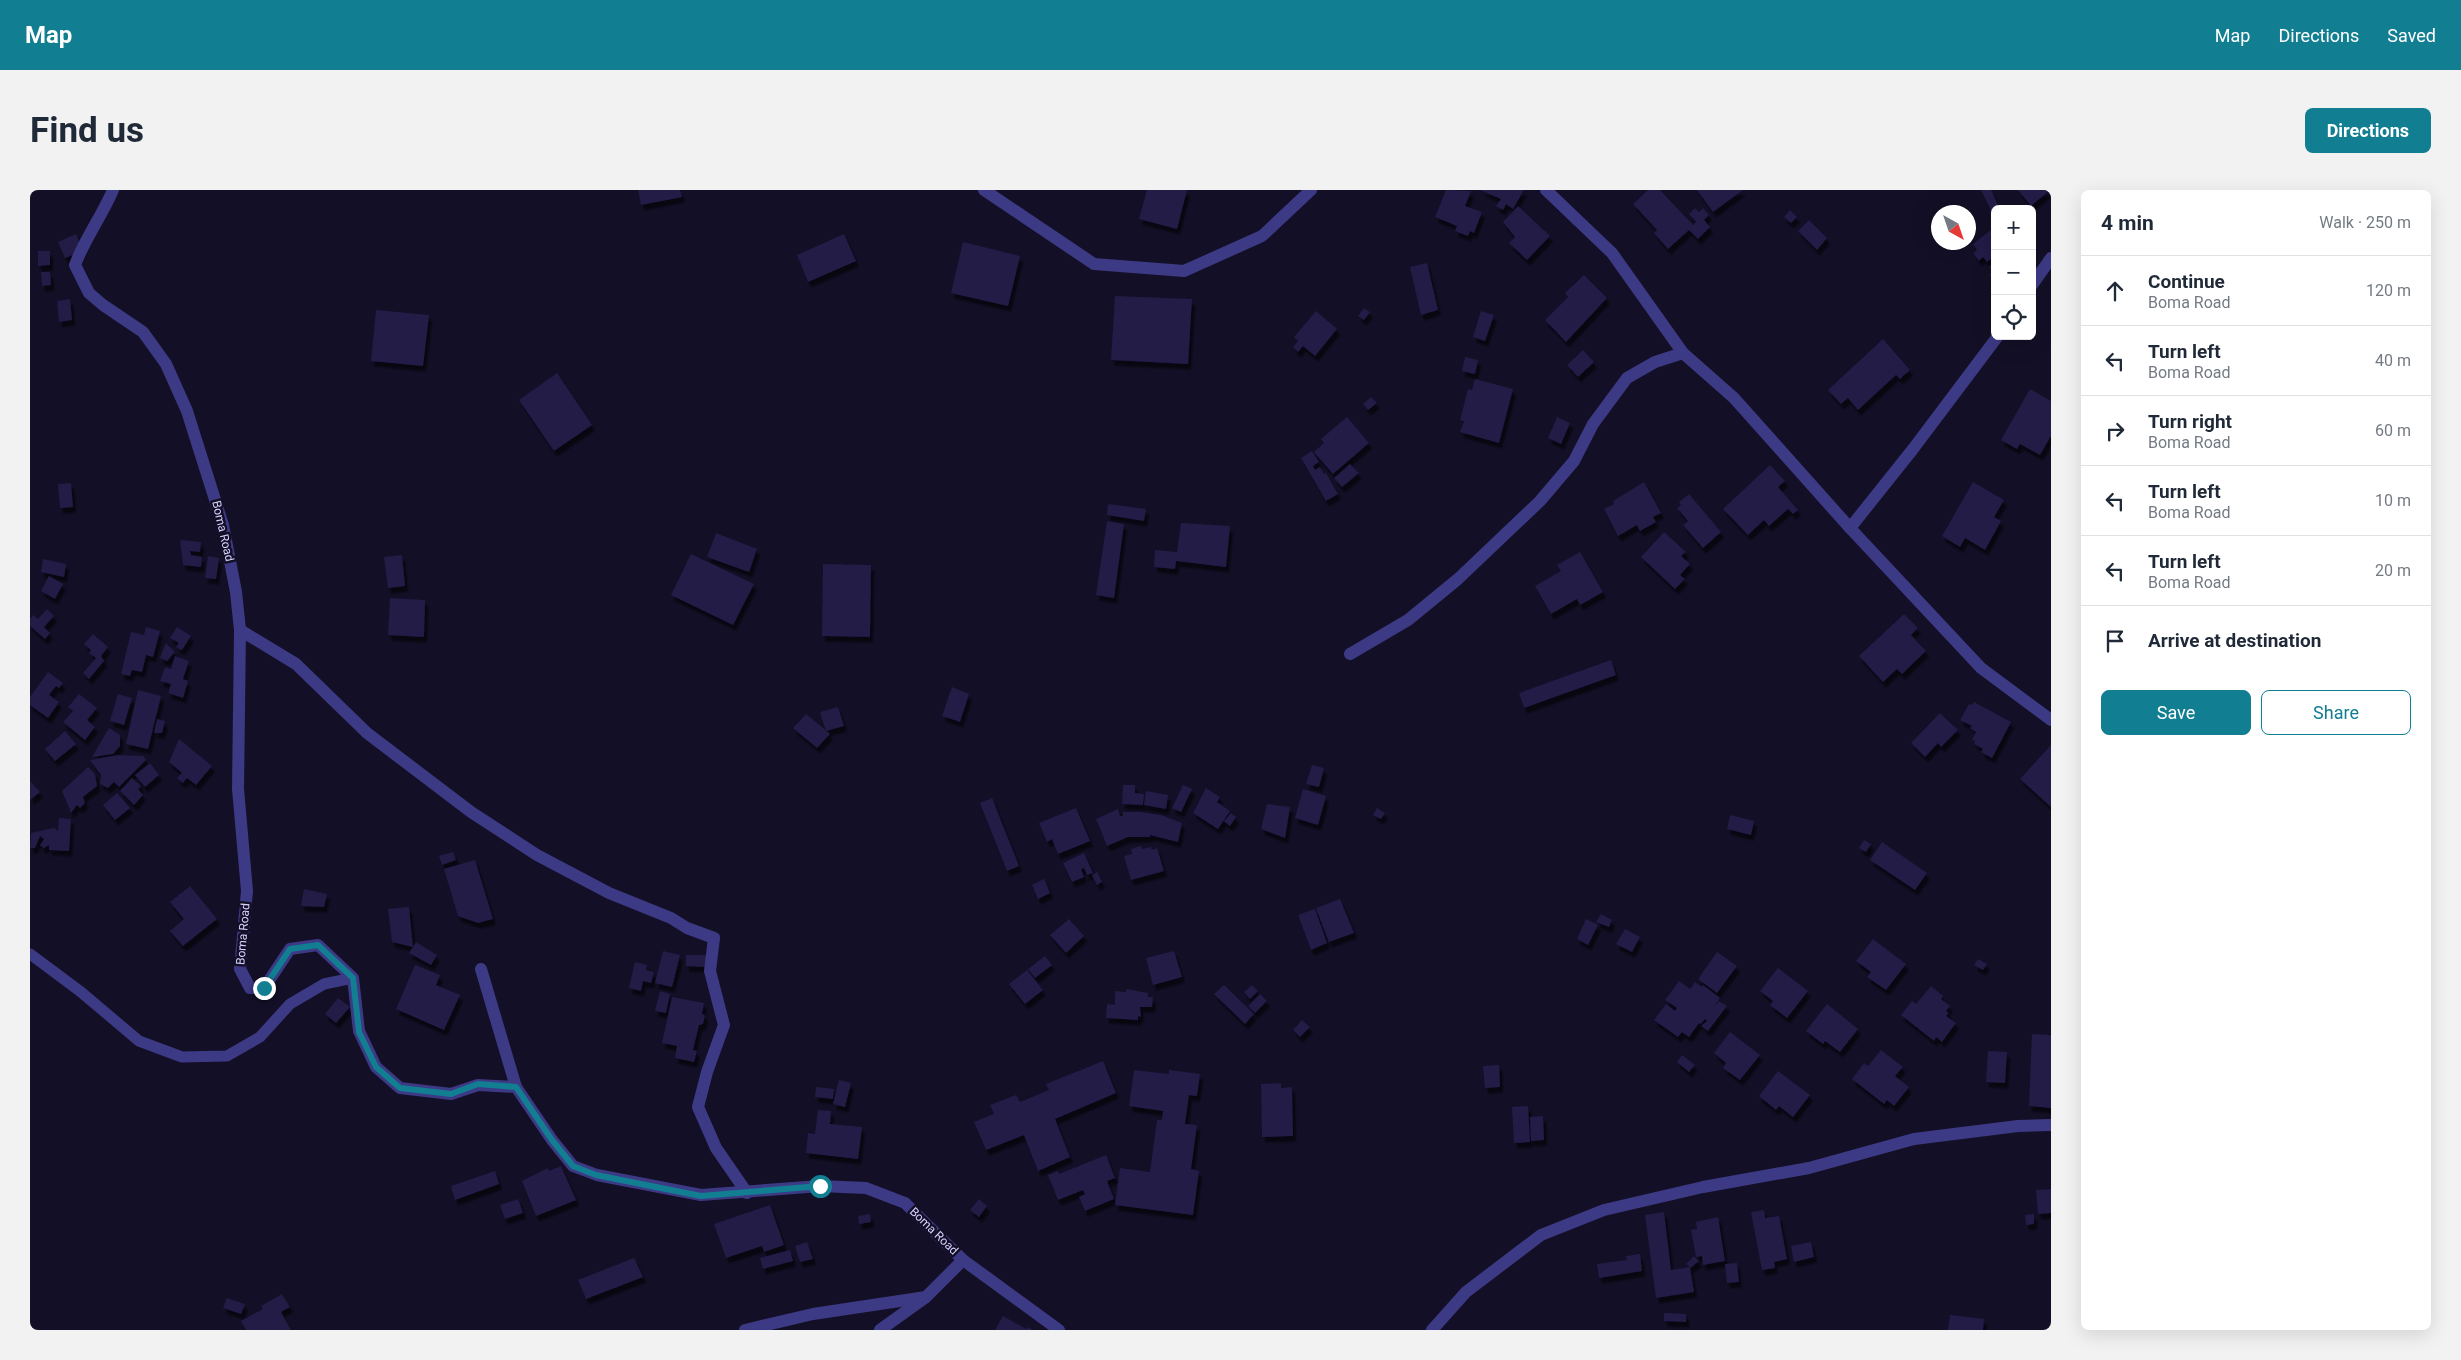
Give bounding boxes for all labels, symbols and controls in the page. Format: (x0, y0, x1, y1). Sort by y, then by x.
text: Map (25, 21, 72, 49)
text: Map (2215, 25, 2250, 46)
text: Directions (2278, 25, 2359, 46)
text: Saved (2387, 25, 2436, 46)
button: Directions (2305, 108, 2431, 153)
text: Find us (30, 110, 144, 151)
north arrow (1931, 205, 1976, 250)
map controls (1991, 205, 2036, 340)
button: + (1991, 205, 2036, 250)
text: 4 min (2101, 211, 2154, 235)
text: Walk · 250 m (2319, 213, 2411, 232)
button: − (1991, 250, 2036, 295)
text: Continue (2148, 270, 2225, 293)
icon: ahead (2101, 277, 2129, 305)
text: 120 m (2366, 281, 2411, 300)
text: Boma Road (2148, 293, 2231, 312)
button: locate (1991, 295, 2036, 340)
text: Turn left (2148, 340, 2221, 363)
icon: left (2101, 347, 2129, 375)
text: 40 m (2375, 351, 2411, 370)
text: Boma Road (2148, 363, 2231, 382)
text: Turn right (2148, 410, 2232, 433)
icon: right (2101, 417, 2129, 445)
text: 60 m (2375, 421, 2411, 440)
text: Boma Road (2148, 433, 2231, 452)
text: Turn left (2148, 480, 2221, 503)
icon: left (2101, 487, 2129, 515)
text: 10 m (2375, 491, 2411, 510)
street label: Boma Road (209, 499, 237, 563)
text: Boma Road (2148, 503, 2231, 522)
text: Turn left (2148, 550, 2221, 573)
icon: left (2101, 557, 2129, 585)
text: 20 m (2375, 561, 2411, 580)
text: Boma Road (2148, 573, 2231, 592)
icon: arrive (2101, 627, 2129, 655)
text: Arrive at destination (2148, 629, 2321, 652)
button: Save (2101, 690, 2251, 735)
button: Share (2261, 690, 2411, 735)
street label: Boma Road (233, 903, 253, 965)
route end (253, 977, 276, 1000)
route start (809, 1175, 832, 1198)
street label: Boma Road (907, 1204, 961, 1258)

